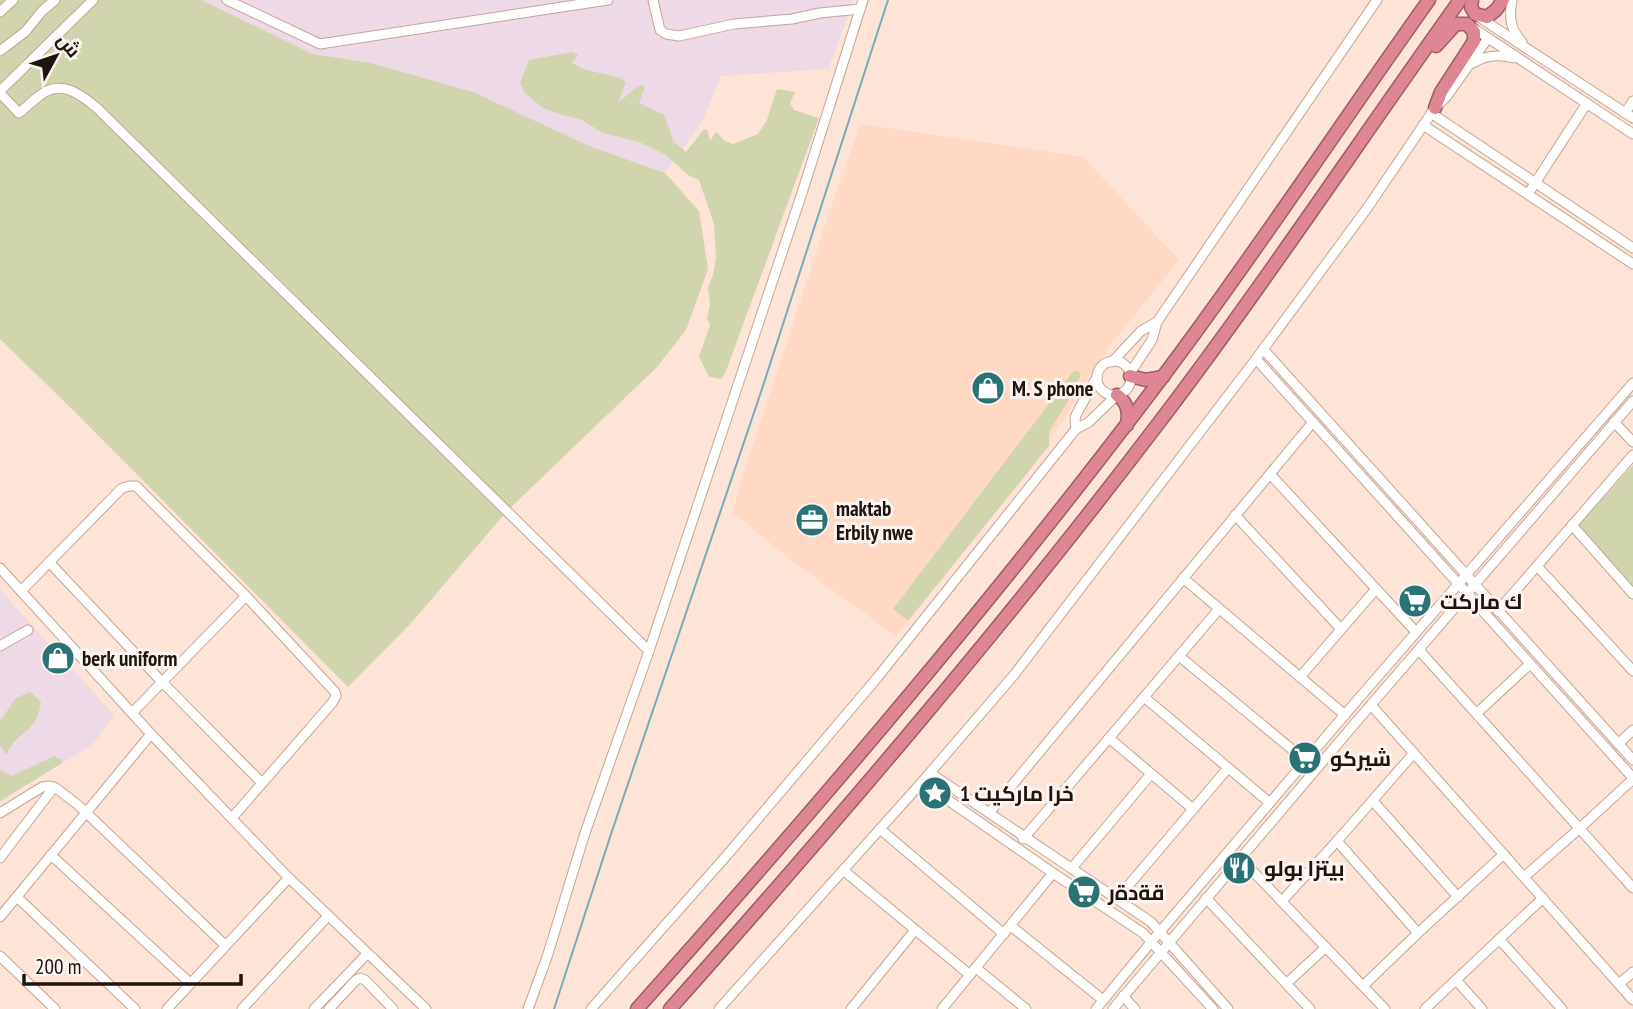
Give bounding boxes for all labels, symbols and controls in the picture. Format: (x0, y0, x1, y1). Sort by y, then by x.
north arrow (21, 21, 91, 91)
text: ش (52, 28, 86, 62)
shop icon: M. S phone (969, 369, 1007, 407)
place label: M. S phone (1012, 375, 1094, 402)
place label: maktab Erbily nwe (836, 495, 913, 546)
office icon: maktab Erbily nwe (793, 501, 831, 539)
supermarket icon: ك ماركت (1396, 582, 1434, 620)
place label: ك ماركت (1440, 588, 1522, 615)
shop icon: berk uniform (39, 639, 77, 677)
place label: berk uniform (82, 645, 178, 672)
supermarket icon: شيركو (1286, 739, 1324, 777)
place label: شيركو (1330, 745, 1391, 772)
place icon: خرا ماركيت 1 (916, 774, 954, 812)
place label: خرا ماركيت 1 (960, 780, 1074, 807)
restaurant icon: بيتزا بولو (1220, 849, 1258, 887)
place label: بيتزا بولو (1264, 855, 1345, 882)
supermarket icon: قةدةر (1065, 873, 1103, 911)
place label: قةدةر (1107, 879, 1165, 906)
scale bar (24, 942, 242, 986)
text: 200 m (35, 953, 81, 980)

